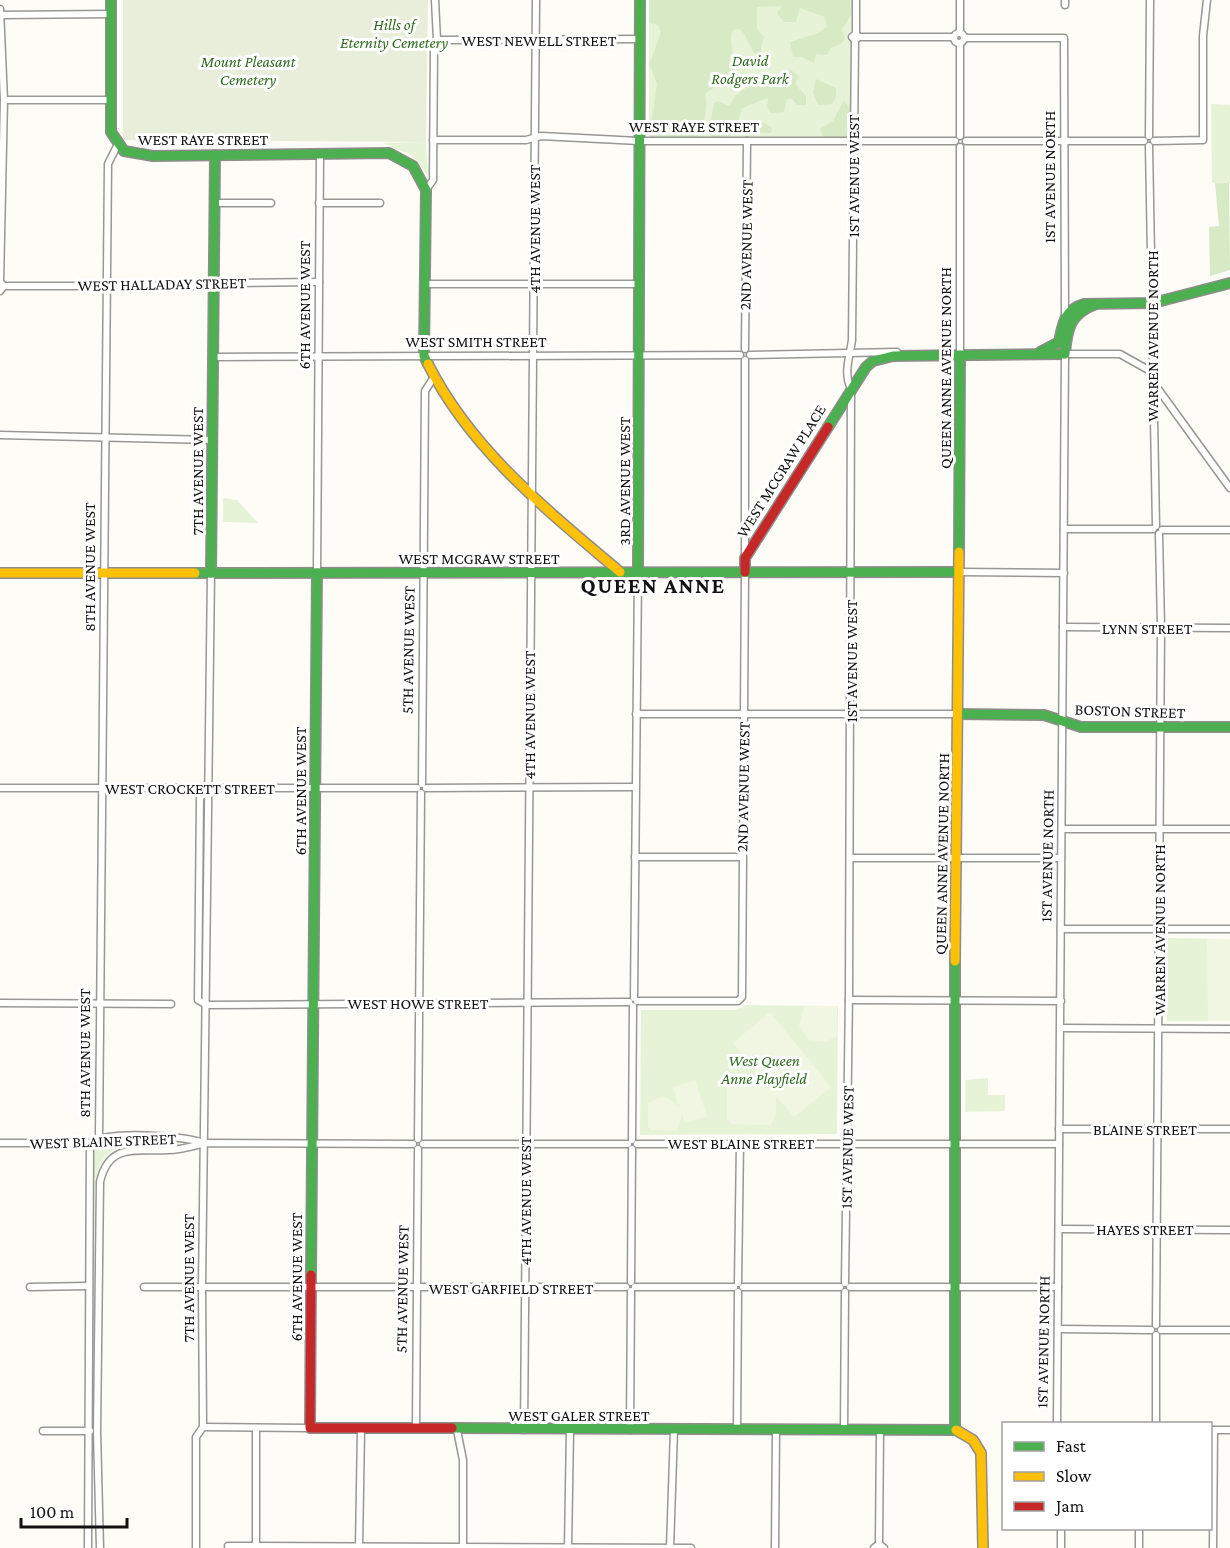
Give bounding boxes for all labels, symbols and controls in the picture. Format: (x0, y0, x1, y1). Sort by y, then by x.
park label: Hills of Eternity Cemetery (340, 16, 448, 52)
street label: WEST NEWELL STREET (462, 32, 617, 49)
park label: David Rodgers Park (711, 52, 790, 88)
park label: Mount Pleasant Cemetery (200, 53, 296, 89)
street label: 1ST AVENUE NORTH (1041, 111, 1058, 243)
street label: 1ST AVENUE WEST (845, 114, 862, 238)
street label: WEST RAYE STREET (629, 118, 760, 135)
street label: WEST RAYE STREET (138, 131, 269, 148)
street label: 4TH AVENUE WEST (526, 164, 543, 294)
street label: 2ND AVENUE WEST (736, 179, 756, 310)
street label: 6TH AVENUE WEST (296, 240, 313, 369)
street label: WARREN AVENUE NORTH (1144, 250, 1161, 422)
street label: QUEEN ANNE AVENUE NORTH (937, 267, 954, 469)
street label: WEST HALLADAY STREET (78, 274, 247, 294)
street label: WEST SMITH STREET (405, 333, 547, 350)
street label: WEST MCGRAW PLACE (733, 401, 829, 541)
street label: 7TH AVENUE WEST (189, 407, 206, 535)
street label: 3RD AVENUE WEST (616, 416, 633, 545)
street label: 8TH AVENUE WEST (81, 502, 98, 632)
street label: WEST MCGRAW STREET (398, 550, 560, 567)
district label: QUEEN ANNE (580, 573, 726, 598)
street label: 5TH AVENUE WEST (398, 585, 418, 714)
street label: 1ST AVENUE WEST (843, 599, 860, 723)
street label: LYNN STREET (1102, 620, 1193, 637)
street label: 4TH AVENUE WEST (521, 650, 538, 780)
street label: BOSTON STREET (1074, 701, 1186, 721)
street label: 2ND AVENUE WEST (733, 721, 753, 852)
street label: 6TH AVENUE WEST (292, 726, 309, 855)
street label: QUEEN ANNE AVENUE NORTH (932, 753, 952, 955)
street label: WEST CROCKETT STREET (105, 780, 275, 797)
street label: 1ST AVENUE NORTH (1037, 790, 1057, 922)
street label: WARREN AVENUE NORTH (1151, 844, 1168, 1016)
street label: 8TH AVENUE WEST (76, 988, 93, 1118)
street label: WEST HOWE STREET (348, 995, 489, 1012)
park label: West Queen Anne Playfield (720, 1052, 807, 1088)
street label: 1ST AVENUE WEST (837, 1085, 857, 1209)
street label: BLAINE STREET (1093, 1121, 1197, 1138)
street label: WEST BLAINE STREET (30, 1130, 177, 1152)
street label: WEST BLAINE STREET (668, 1135, 815, 1152)
street label: 4TH AVENUE WEST (517, 1136, 534, 1266)
street label: 6TH AVENUE WEST (288, 1212, 305, 1341)
street label: 7TH AVENUE WEST (180, 1214, 197, 1342)
street label: HAYES STREET (1096, 1221, 1194, 1238)
street label: 5TH AVENUE WEST (392, 1224, 412, 1353)
street label: 1ST AVENUE NORTH (1033, 1276, 1053, 1408)
street label: WEST GARFIELD STREET (429, 1280, 594, 1297)
street label: WEST GALER STREET (508, 1407, 650, 1424)
legend (1002, 1422, 1212, 1530)
text: Fast (1056, 1436, 1087, 1456)
text: Slow (1056, 1466, 1092, 1486)
scale bar (21, 1491, 128, 1529)
text: Jam (1054, 1496, 1085, 1516)
text: 100 m (30, 1502, 75, 1522)

